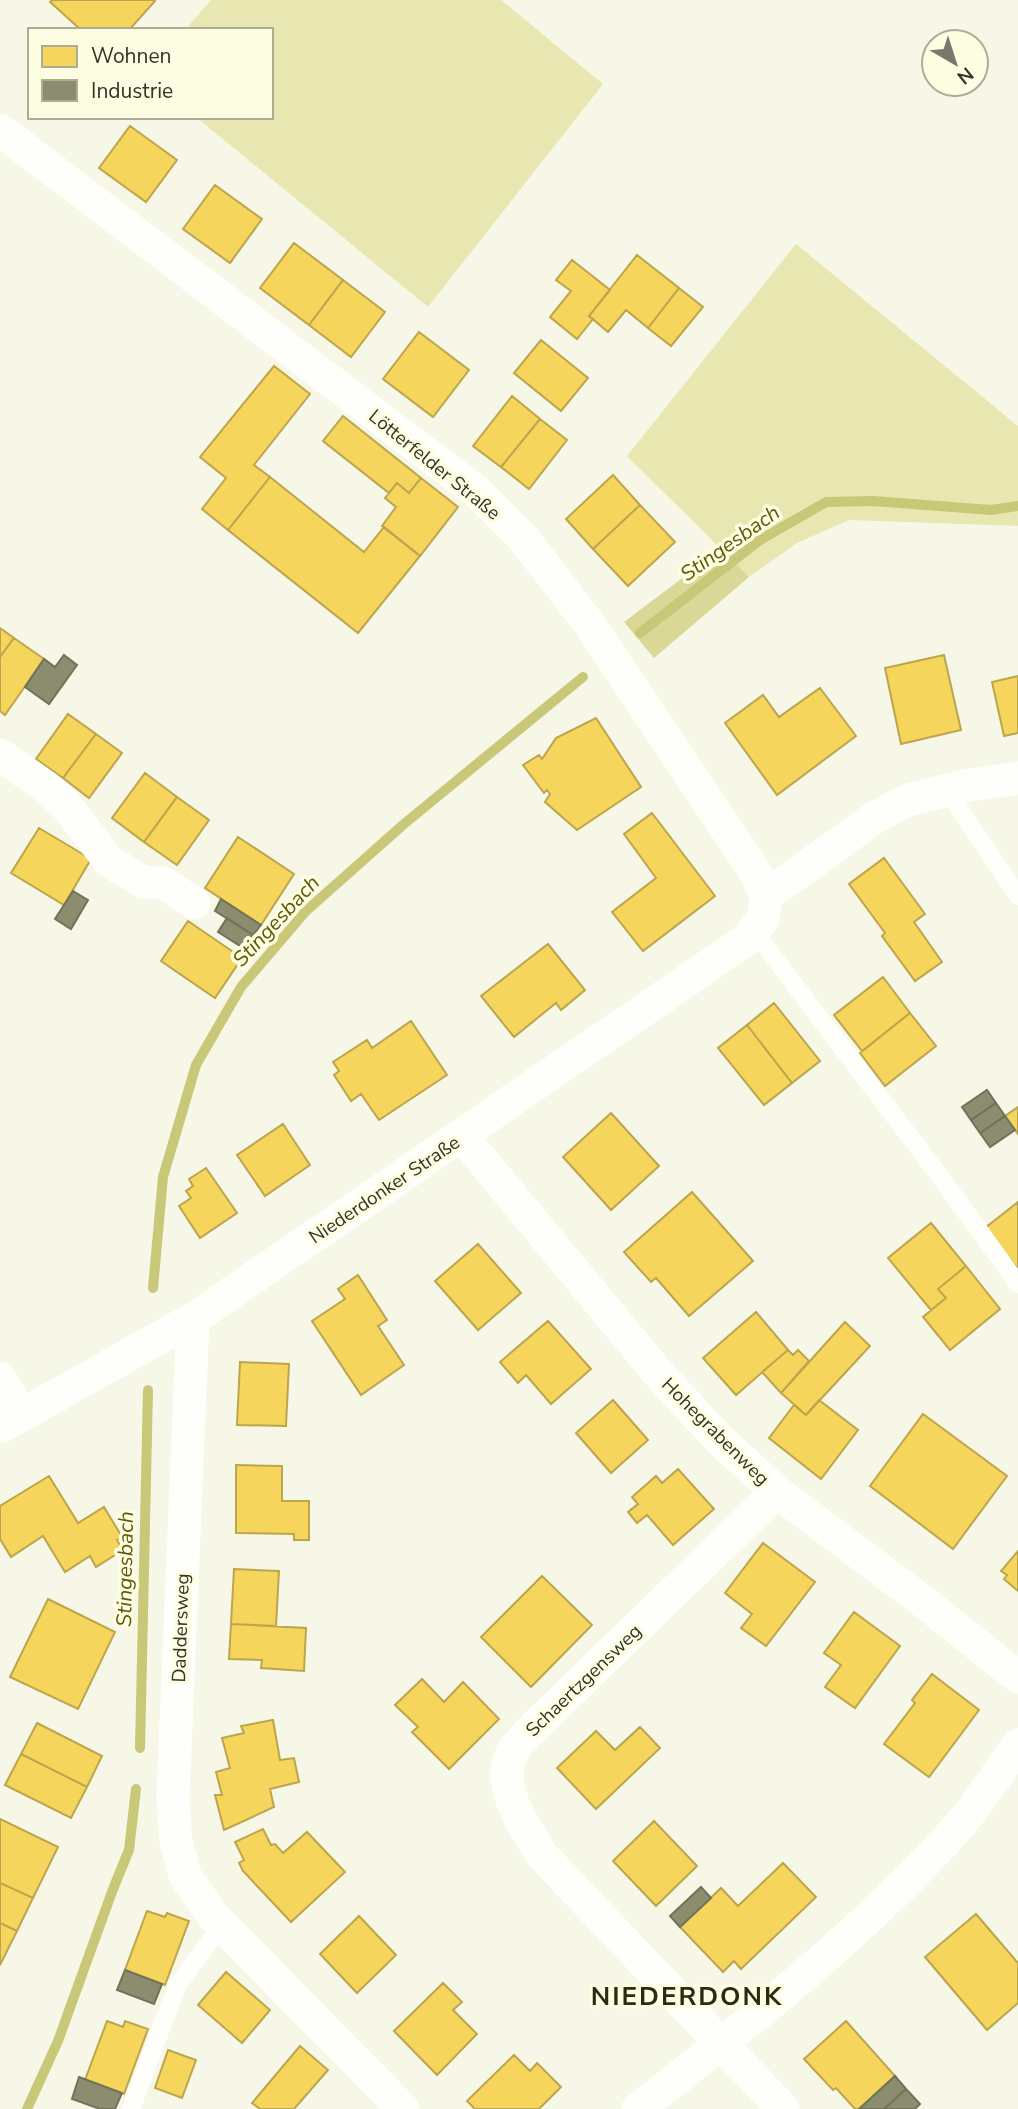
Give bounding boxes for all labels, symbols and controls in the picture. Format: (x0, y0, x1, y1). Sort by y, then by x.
legend (28, 28, 273, 119)
north arrow (920, 28, 990, 98)
text: Wohnen (91, 42, 172, 70)
text: N (951, 61, 979, 90)
text: Industrie (91, 77, 173, 105)
street label: Lötterfelder Straße (363, 404, 506, 526)
water label: Stingesbach (675, 498, 785, 588)
water label: Stingesbach (226, 869, 326, 973)
street label: Niederdonker Straße (304, 1130, 465, 1250)
street label: Hohegrabenweg (656, 1372, 775, 1491)
water label: Stingesbach (110, 1511, 140, 1627)
street label: Daddersweg (166, 1573, 196, 1683)
street label: Schaertzgensweg (520, 1619, 647, 1743)
district label: NIEDERDONK (591, 1979, 783, 2014)

